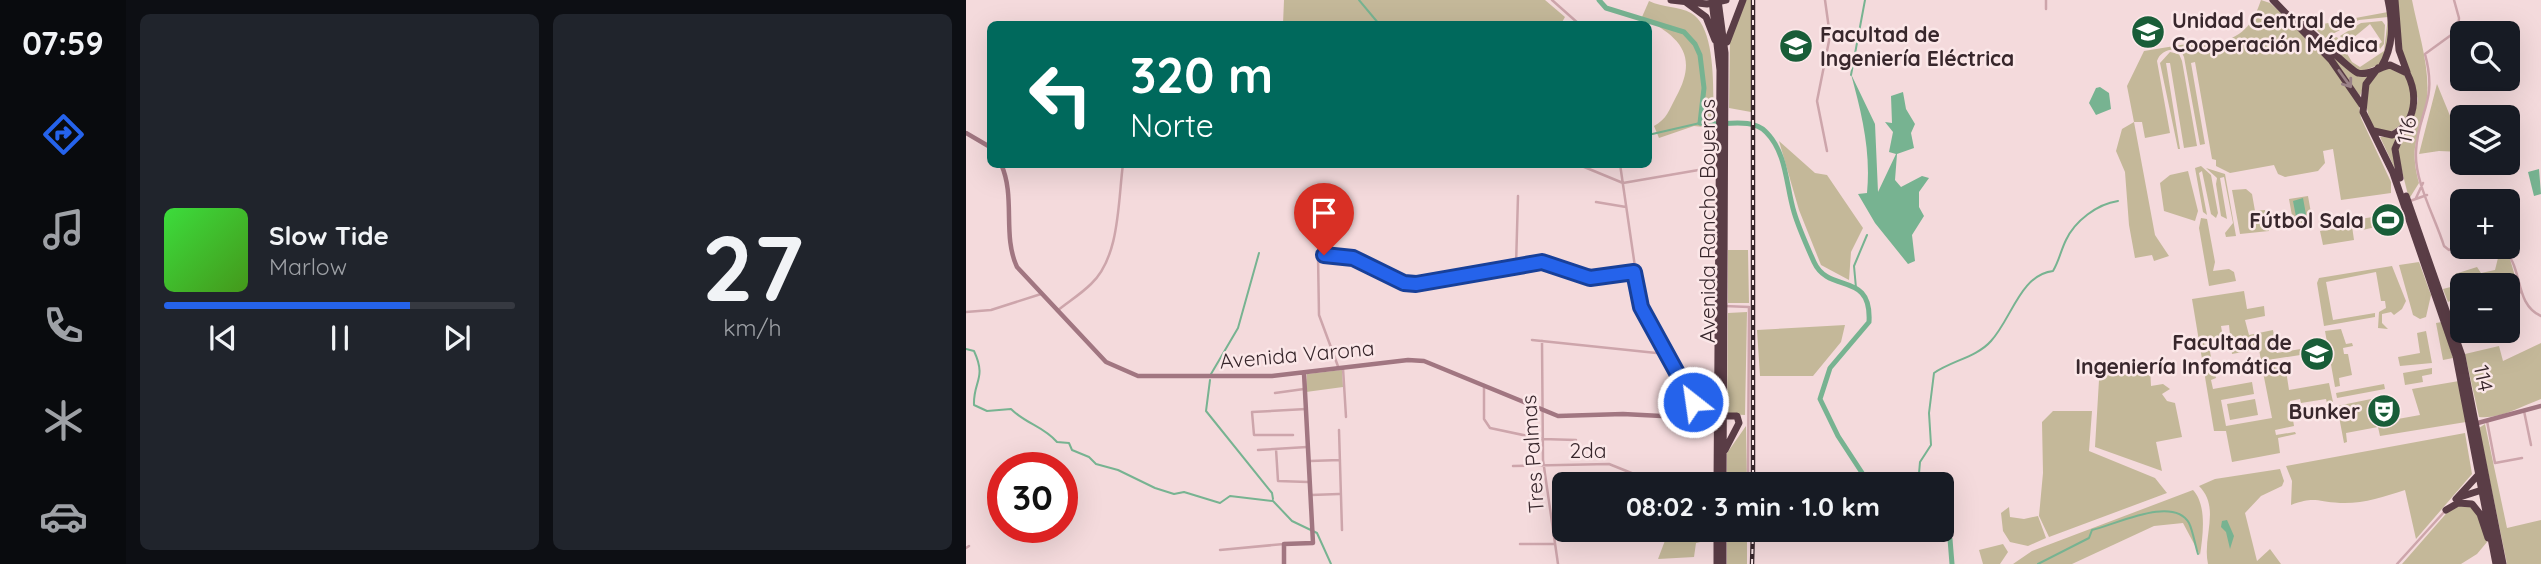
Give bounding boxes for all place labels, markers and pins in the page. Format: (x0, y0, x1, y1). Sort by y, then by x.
place label: Unidad Central de Cooperación Médica (2172, 7, 2378, 57)
school or university icon: Unidad Central de Cooperación Médica (2129, 13, 2167, 51)
place label: Facultad de Ingeniería Eléctrica (1820, 21, 2014, 71)
school or university icon: Facultad de Ingeniería Eléctrica (1777, 27, 1815, 65)
pin (1294, 183, 1354, 255)
sports icon: Fútbol Sala (2369, 201, 2407, 239)
place label: Fútbol Sala (2249, 207, 2364, 233)
place label: Facultad de Ingeniería Infomática (2075, 329, 2292, 379)
school or university icon: Facultad de Ingeniería Infomática (2298, 335, 2336, 373)
theatre icon: Bunker (2365, 392, 2403, 430)
place label: Bunker (2288, 398, 2360, 424)

